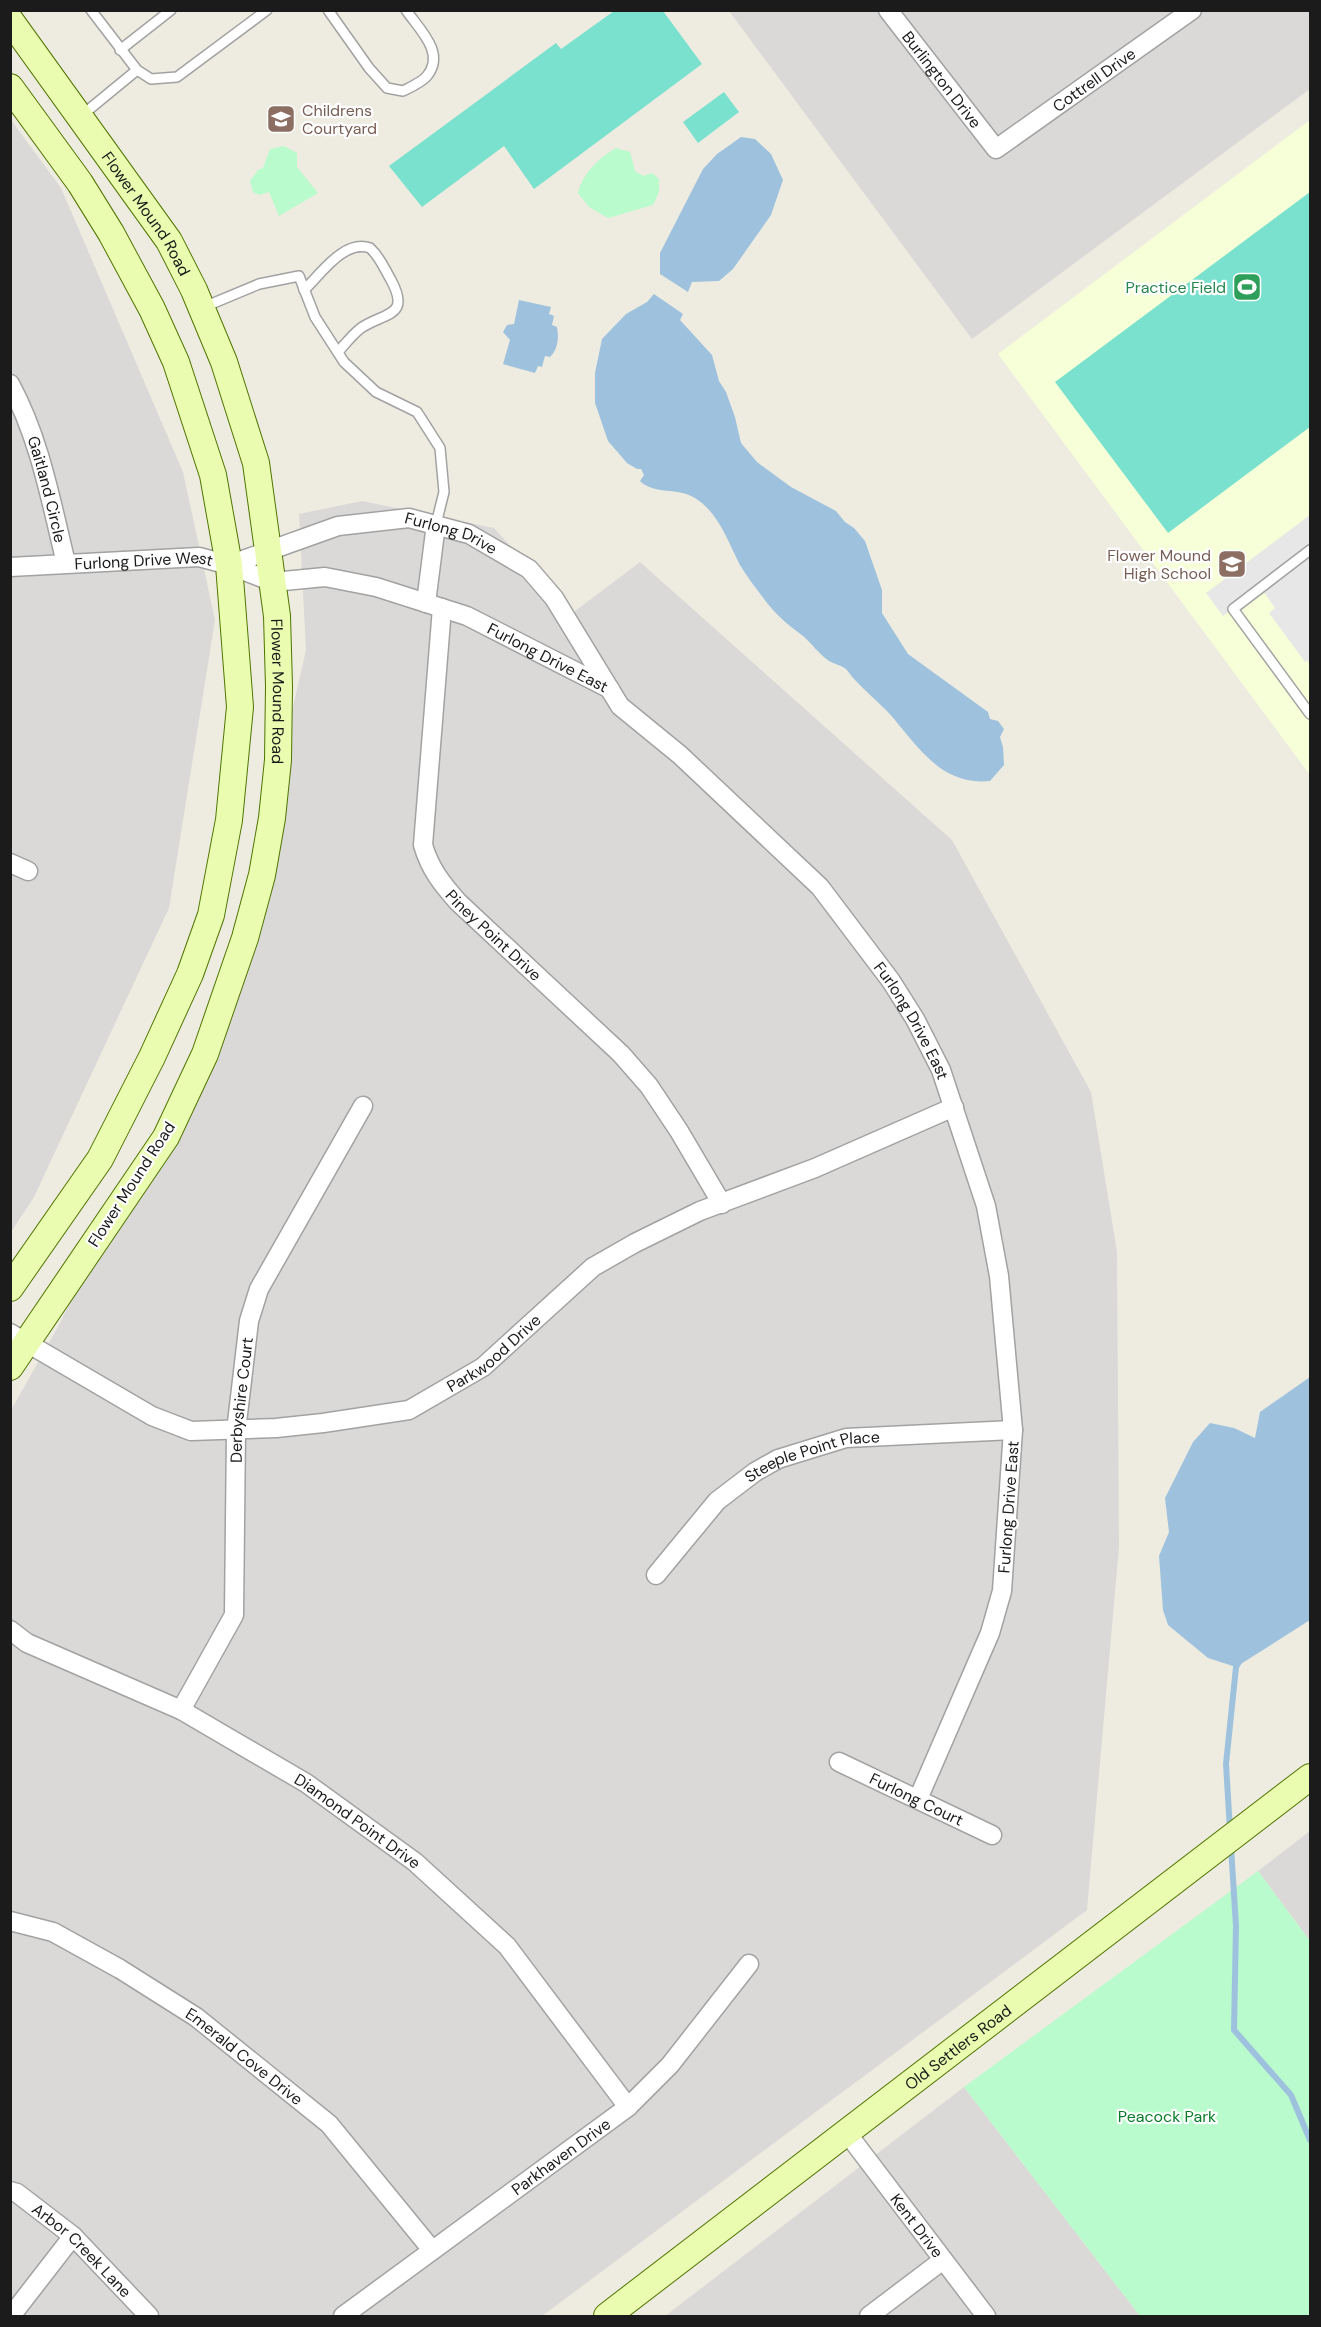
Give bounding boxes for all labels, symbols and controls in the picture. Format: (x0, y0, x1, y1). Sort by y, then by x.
street label: Burlington Drive (897, 27, 986, 133)
street label: Cottrell Drive (1048, 43, 1140, 117)
place label: Childrens Courtyard (302, 100, 377, 139)
school or university icon: Childrens Courtyard (265, 103, 297, 135)
street label: Flower Mound Road (97, 148, 195, 279)
sports icon: Practice Field (1231, 271, 1263, 303)
place label: Practice Field (1125, 277, 1226, 298)
street label: Gaitland Circle (22, 433, 71, 545)
street label: Furlong Drive (403, 507, 501, 559)
place label: Flower Mound High School (1107, 545, 1211, 584)
street label: Furlong Drive West (74, 547, 215, 575)
school or university icon: Flower Mound High School (1216, 548, 1248, 580)
street label: Flower Mound Road (266, 618, 289, 764)
street label: Furlong Drive East (484, 618, 612, 697)
street label: Piney Point Drive (441, 885, 546, 986)
street label: Furlong Drive East (869, 958, 953, 1082)
street label: Flower Mound Road (83, 1118, 180, 1251)
street label: Parkwood Drive (443, 1310, 545, 1397)
street label: Derbyshire Court (226, 1336, 258, 1463)
street label: Steeple Point Place (740, 1426, 880, 1487)
street label: Furlong Drive East (993, 1440, 1024, 1574)
street label: Furlong Court (866, 1768, 967, 1831)
street label: Diamond Point Drive (291, 1769, 425, 1873)
street label: Old Settlers Road (900, 2000, 1016, 2095)
street label: Emerald Cove Drive (181, 2003, 307, 2110)
park label: Peacock Park (1118, 2106, 1216, 2127)
street label: Parkhaven Drive (507, 2113, 615, 2200)
street label: Kent Drive (886, 2189, 948, 2262)
street label: Arbor Creek Lane (28, 2198, 136, 2302)

